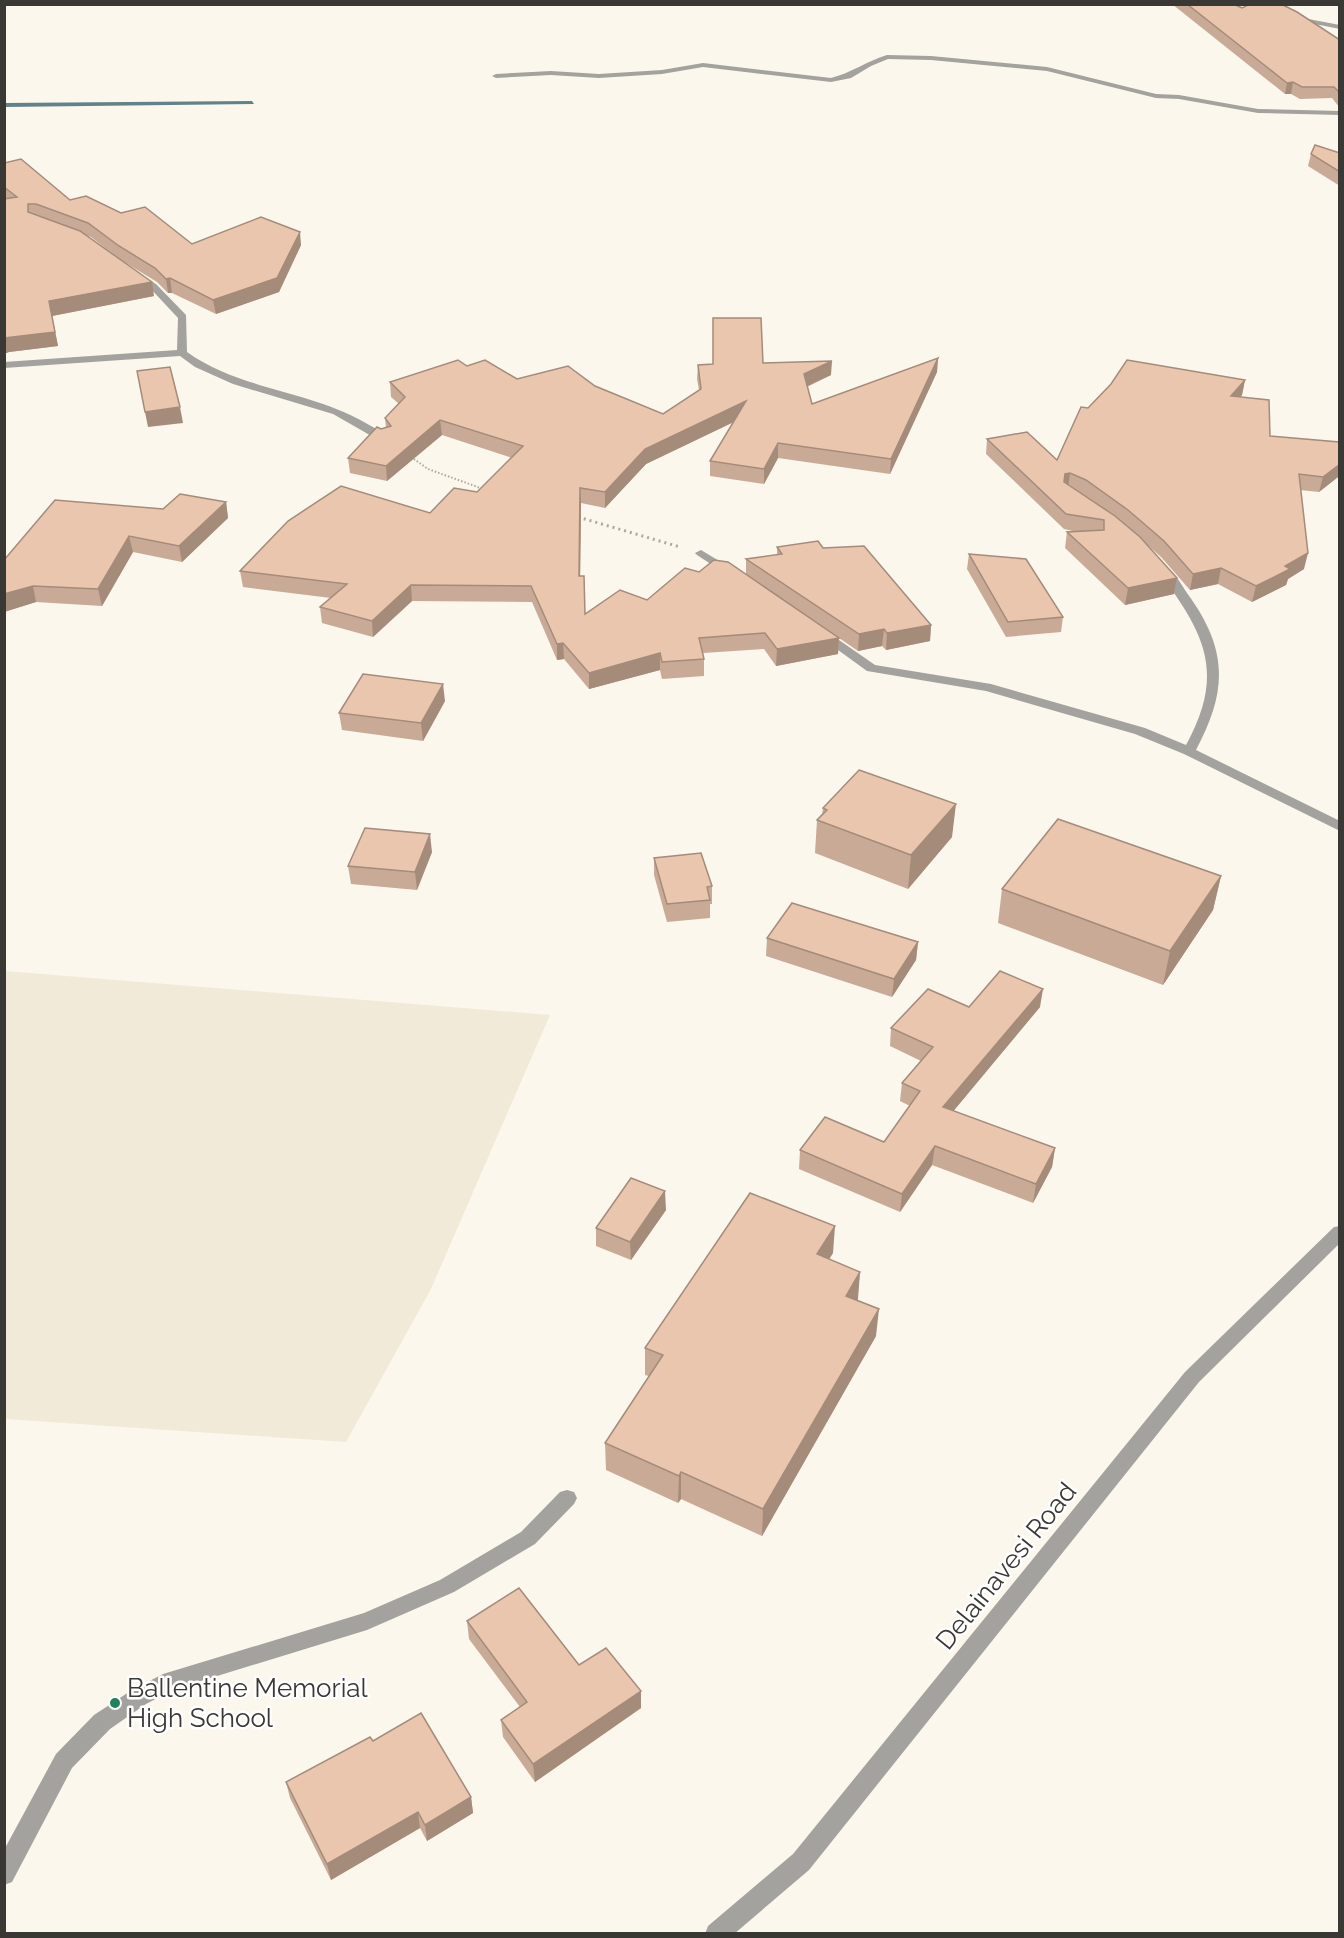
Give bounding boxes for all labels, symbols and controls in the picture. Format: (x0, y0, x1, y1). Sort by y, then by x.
street label: Delainavesi Road (930, 1477, 1082, 1655)
place label: Ballentine Memorial High School (127, 1673, 369, 1733)
marker: Ballentine Memorial High School (108, 1696, 122, 1710)

